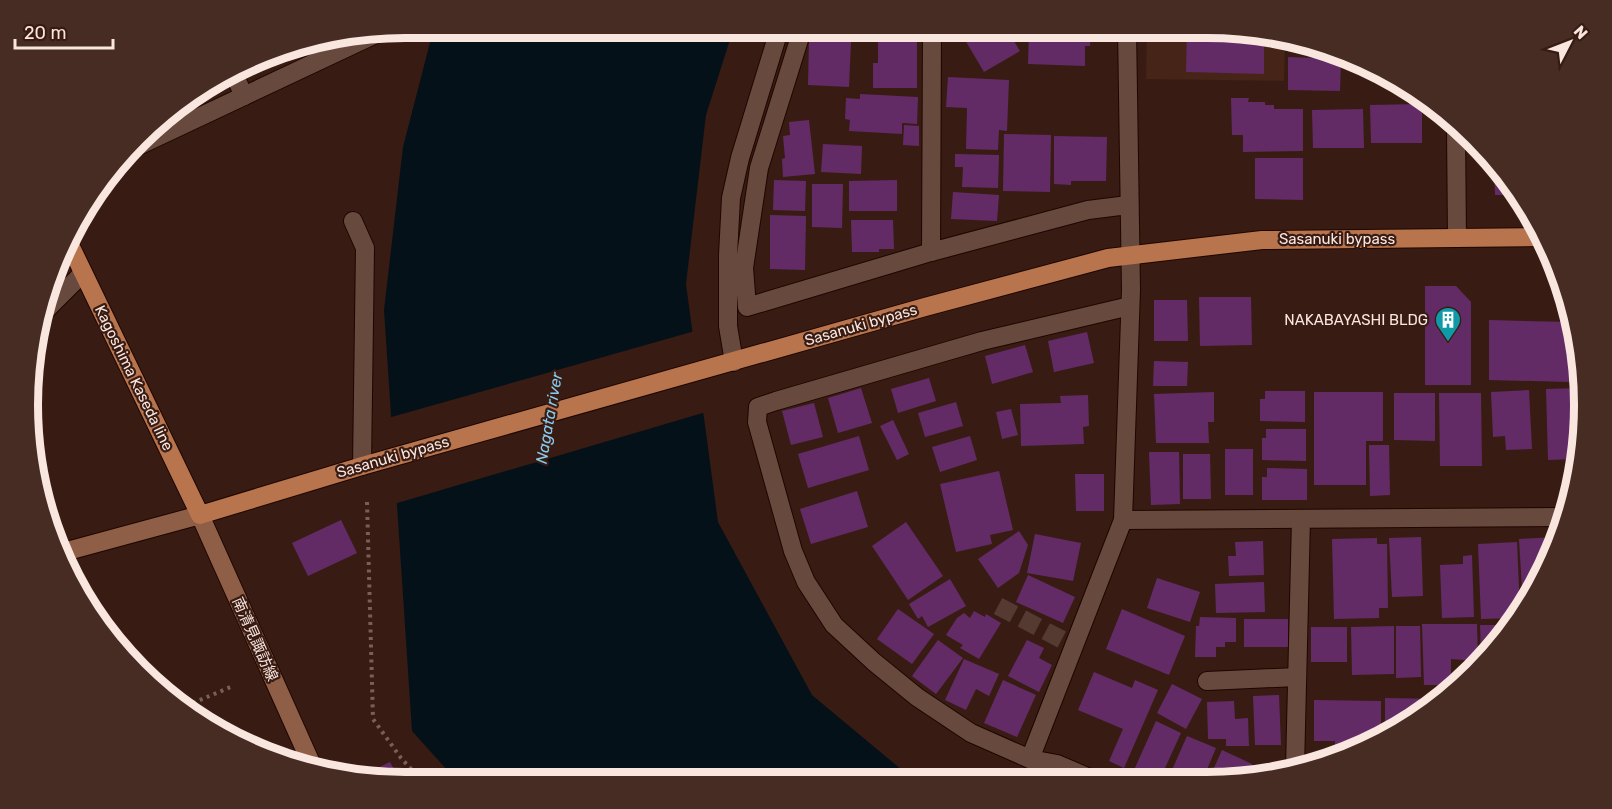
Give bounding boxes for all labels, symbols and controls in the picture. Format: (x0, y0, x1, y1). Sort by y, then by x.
scale bar (15, 12, 112, 50)
north arrow (1540, 12, 1600, 72)
text: 20 m (24, 22, 66, 44)
text: N (1570, 22, 1592, 43)
street label: Sasanuki bypass (1279, 230, 1395, 248)
street label: Sasanuki bypass (803, 300, 920, 350)
street label: Kagoshima Kaseda line (91, 302, 177, 454)
building icon: NAKABAYASHI BLDG (1433, 305, 1463, 343)
place label: NAKABAYASHI BLDG (1284, 311, 1428, 329)
water label: Nagata river (532, 370, 567, 465)
street label: Sasanuki bypass (335, 432, 452, 482)
street label: 南清見諏訪線 (228, 594, 282, 684)

